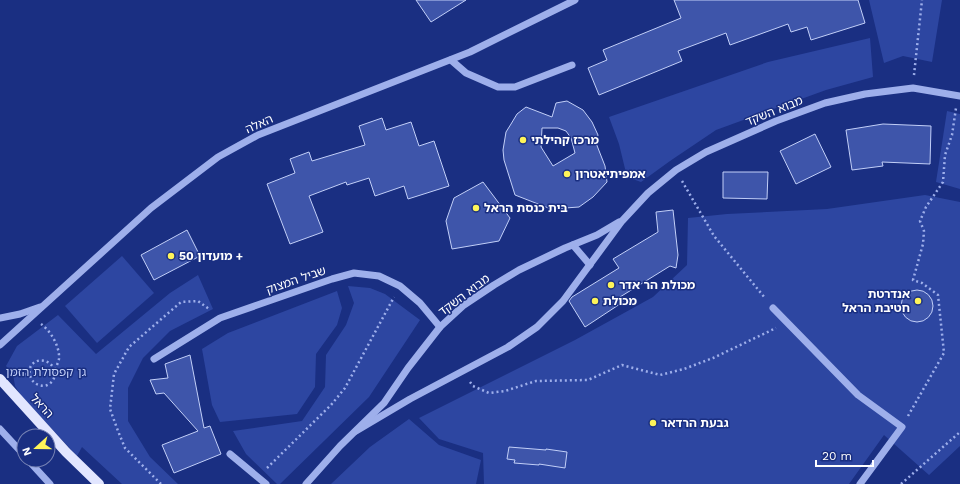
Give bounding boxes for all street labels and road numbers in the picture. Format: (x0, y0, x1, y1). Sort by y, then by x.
street label: מבוא השקד (743, 93, 805, 129)
street label: האלה (243, 112, 275, 136)
street label: שביל המצוק (264, 263, 328, 297)
street label: מבוא השקד (436, 271, 492, 319)
street label: הראל (28, 391, 56, 421)

